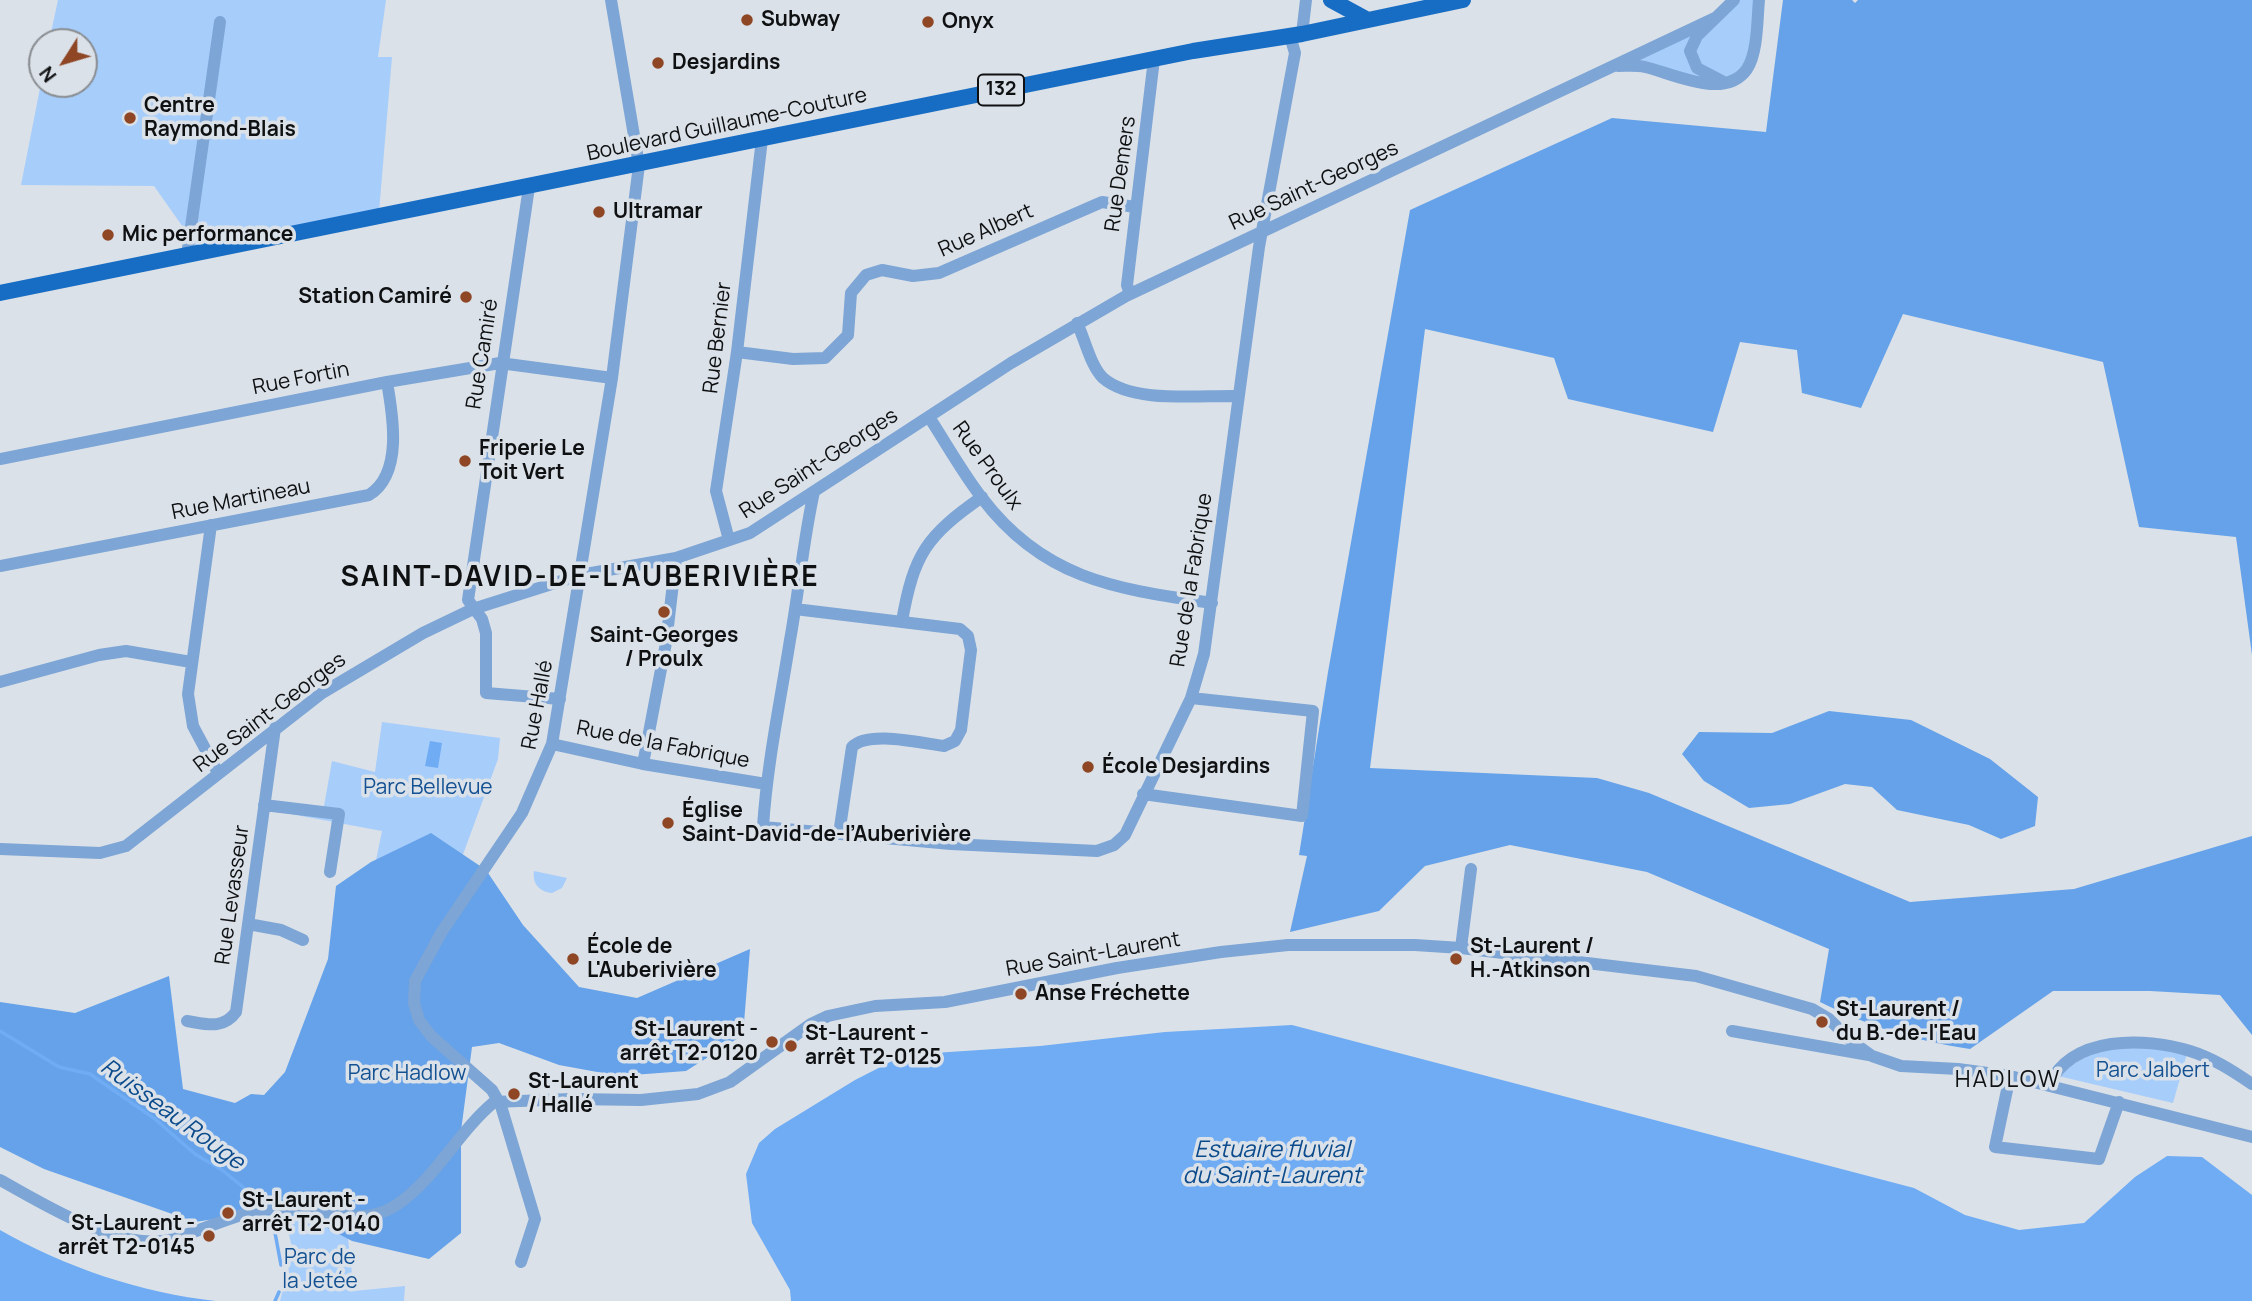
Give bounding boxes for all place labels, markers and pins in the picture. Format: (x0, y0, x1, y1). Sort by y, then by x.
place label: Subway (761, 7, 840, 33)
place label: Onyx (942, 9, 994, 35)
marker: Subway (739, 12, 755, 28)
marker: Onyx (920, 14, 936, 30)
place label: Desjardins (672, 50, 780, 76)
marker: Desjardins (650, 55, 666, 71)
place label: Centre Raymond-Blais (144, 93, 296, 143)
marker: Centre Raymond-Blais (122, 110, 138, 126)
place label: Ultramar (613, 199, 703, 225)
marker: Ultramar (591, 204, 607, 220)
place label: Mic performance (122, 222, 293, 248)
marker: Mic performance (100, 227, 116, 243)
place label: Station Camiré (298, 284, 452, 310)
marker: Station Camiré (458, 289, 474, 305)
place label: Friperie Le Toit Vert (479, 436, 585, 486)
marker: Friperie Le Toit Vert (457, 453, 473, 469)
marker: Saint-Georges / Proulx (656, 604, 672, 620)
place label: Saint-Georges / Proulx (590, 623, 738, 673)
place label: École Desjardins (1102, 754, 1270, 780)
marker: École Desjardins (1080, 759, 1096, 775)
place label: Église Saint-David-de-l’Auberivière (682, 798, 971, 848)
marker: Église Saint-David-de-l’Auberivière (660, 815, 676, 831)
place label: École de L'Auberivière (587, 934, 717, 984)
place label: St-Laurent / H.-Atkinson (1470, 934, 1594, 984)
marker: École de L'Auberivière (565, 951, 581, 967)
marker: St-Laurent / H.-Atkinson (1448, 951, 1464, 967)
place label: Anse Fréchette (1035, 981, 1190, 1007)
marker: Anse Fréchette (1013, 986, 1029, 1002)
place label: St-Laurent / du B.-de-l'Eau (1836, 997, 1976, 1047)
marker: St-Laurent / du B.-de-l'Eau (1814, 1014, 1830, 1030)
place label: St-Laurent - arrêt T2-0120 (620, 1017, 758, 1067)
place label: St-Laurent - arrêt T2-0125 (805, 1021, 942, 1071)
marker: St-Laurent - arrêt T2-0120 (764, 1034, 780, 1050)
marker: St-Laurent - arrêt T2-0125 (783, 1038, 799, 1054)
place label: St-Laurent / Hallé (528, 1069, 639, 1119)
marker: St-Laurent / Hallé (506, 1086, 522, 1102)
place label: St-Laurent - arrêt T2-0140 (242, 1188, 380, 1238)
marker: St-Laurent - arrêt T2-0140 (220, 1205, 236, 1221)
place label: St-Laurent - arrêt T2-0145 (58, 1211, 195, 1261)
marker: St-Laurent - arrêt T2-0145 (201, 1228, 217, 1244)

